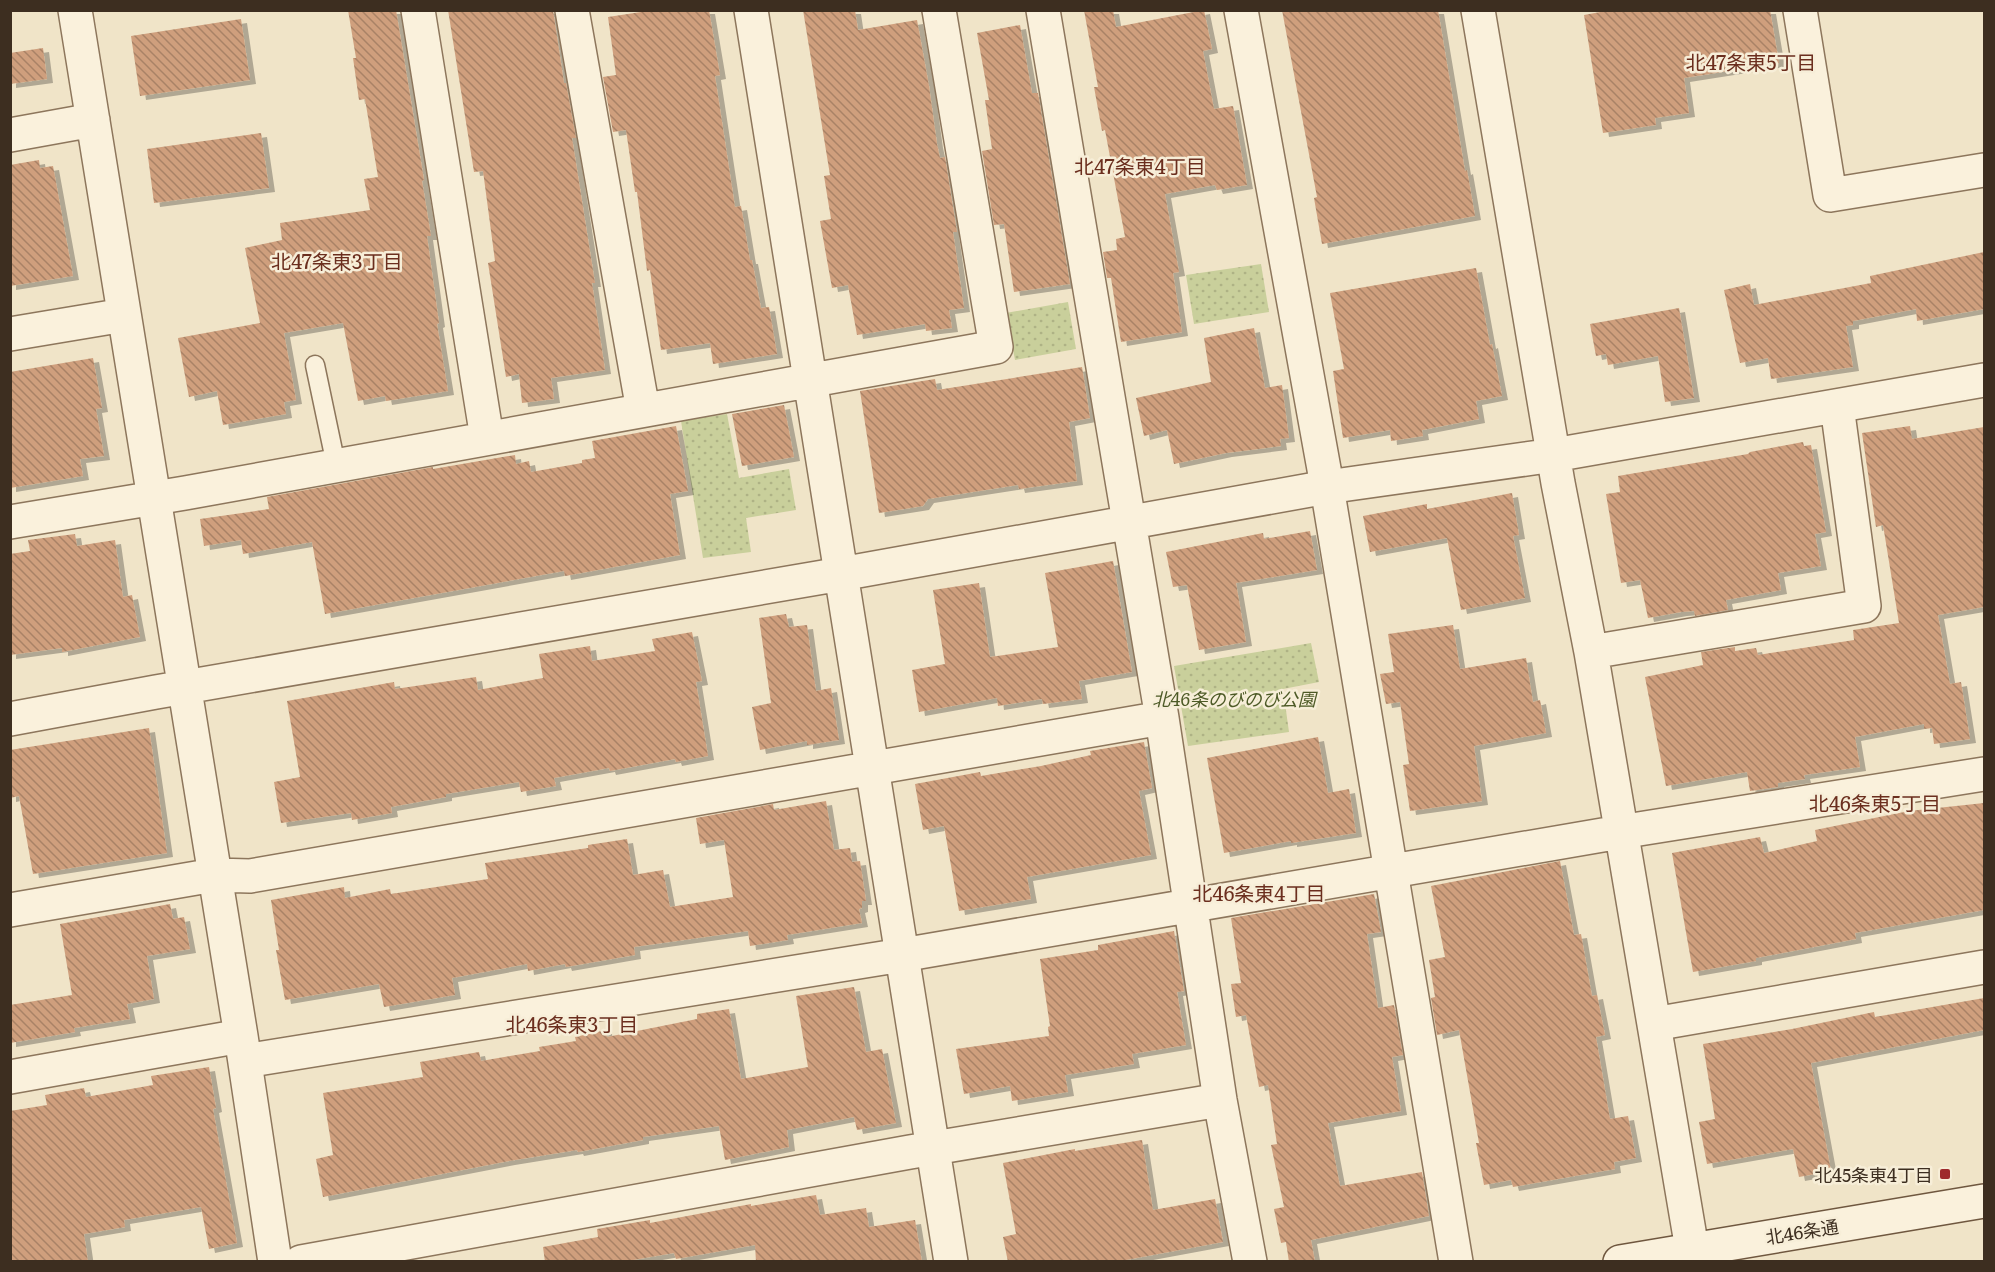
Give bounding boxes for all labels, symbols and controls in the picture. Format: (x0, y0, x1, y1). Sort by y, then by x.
district label: 北47条東5丁目 (1686, 46, 1816, 76)
district label: 北47条東4丁目 (1074, 150, 1206, 180)
district label: 北47条東3丁目 (271, 245, 403, 275)
park label: 北46条のびのび公園 (1152, 685, 1319, 712)
district label: 北46条東5丁目 (1809, 787, 1941, 817)
district label: 北46条東4丁目 (1193, 877, 1325, 907)
district label: 北46条東3丁目 (506, 1008, 638, 1038)
place label: 北45条東4丁目 (1814, 1161, 1933, 1188)
marker: 北45条東4丁目 (1938, 1167, 1952, 1181)
street label: 北46条通 (1764, 1212, 1840, 1250)

